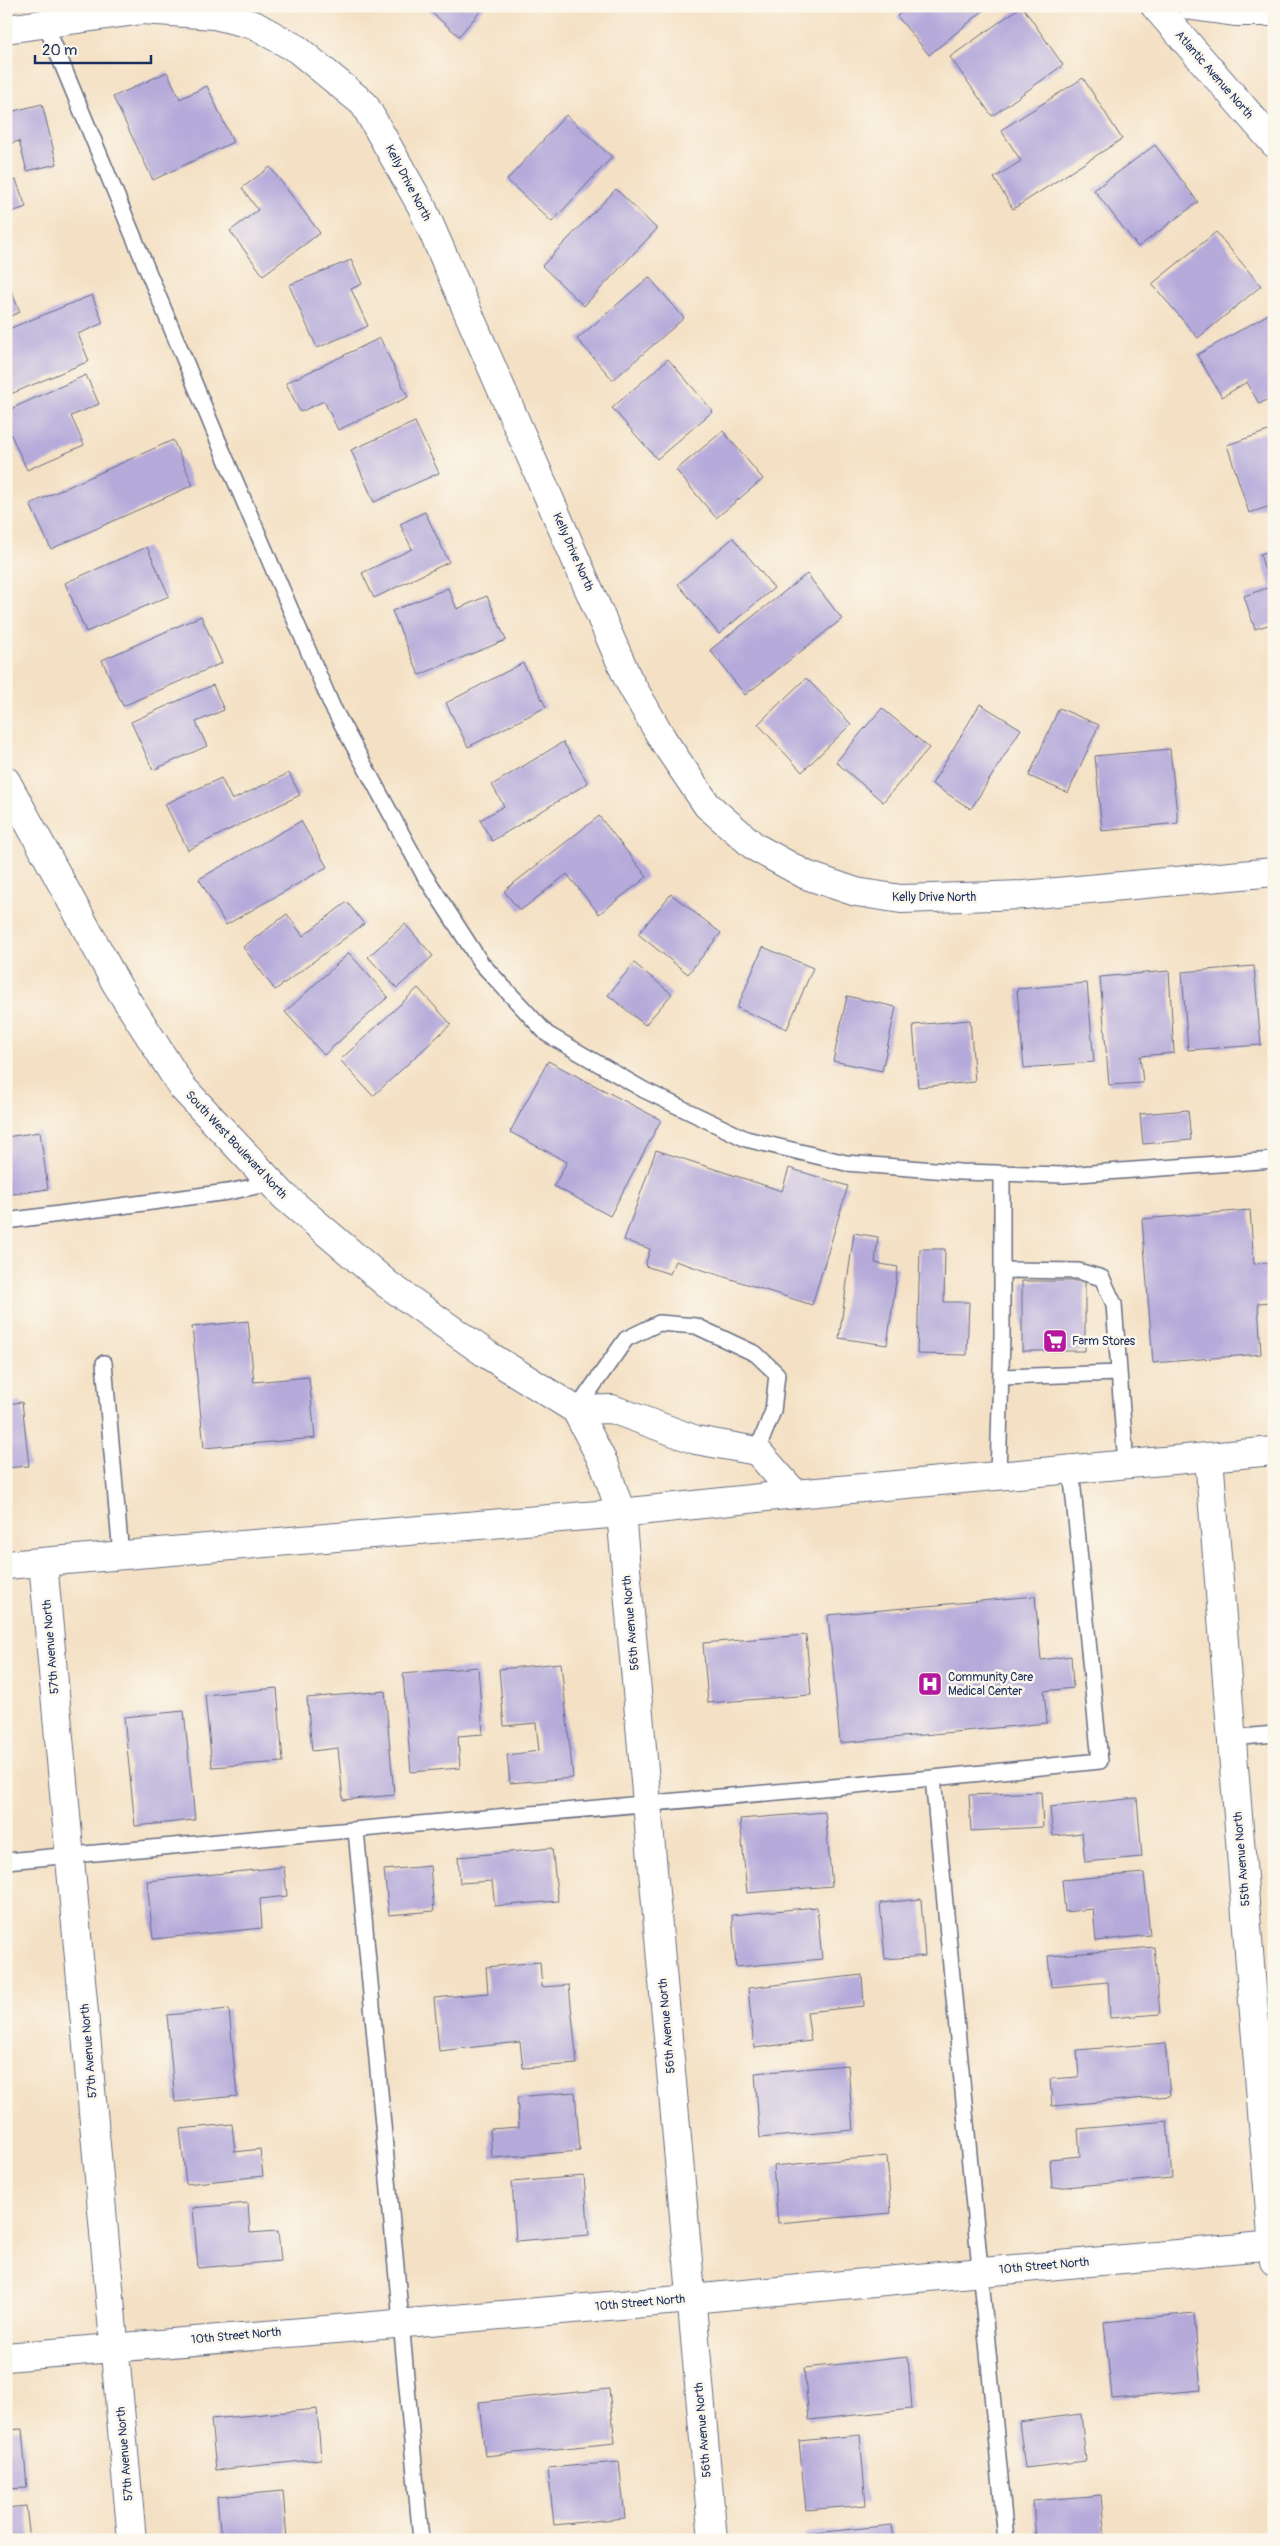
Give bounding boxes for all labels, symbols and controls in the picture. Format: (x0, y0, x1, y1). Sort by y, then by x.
street label: Atlantic Avenue North (1172, 28, 1257, 122)
scale bar (35, 32, 151, 64)
text: 20 m (42, 41, 77, 60)
street label: Kelly Drive North (382, 142, 435, 224)
street label: Kelly Drive North (549, 511, 597, 594)
street label: Kelly Drive North (892, 890, 976, 905)
street label: South West Boulevard North (182, 1088, 290, 1202)
supermarket icon: Farm Stores (1042, 1328, 1068, 1354)
place label: Farm Stores (1072, 1334, 1136, 1349)
street label: 56th Avenue North (619, 1574, 643, 1671)
street label: 57th Avenue North (39, 1599, 63, 1695)
place label: Community Care Medical Center (948, 1670, 1033, 1699)
hospital icon: Community Care Medical Center (917, 1671, 943, 1697)
street label: 55th Avenue North (1230, 1811, 1254, 1907)
street label: 56th Avenue North (655, 1977, 679, 2074)
street label: 57th Avenue North (77, 2003, 101, 2099)
street label: 10th Street North (998, 2255, 1090, 2277)
street label: 10th Street North (594, 2292, 686, 2314)
street label: 10th Street North (190, 2325, 282, 2347)
street label: 56th Avenue North (691, 2381, 715, 2478)
street label: 57th Avenue North (113, 2406, 137, 2502)

